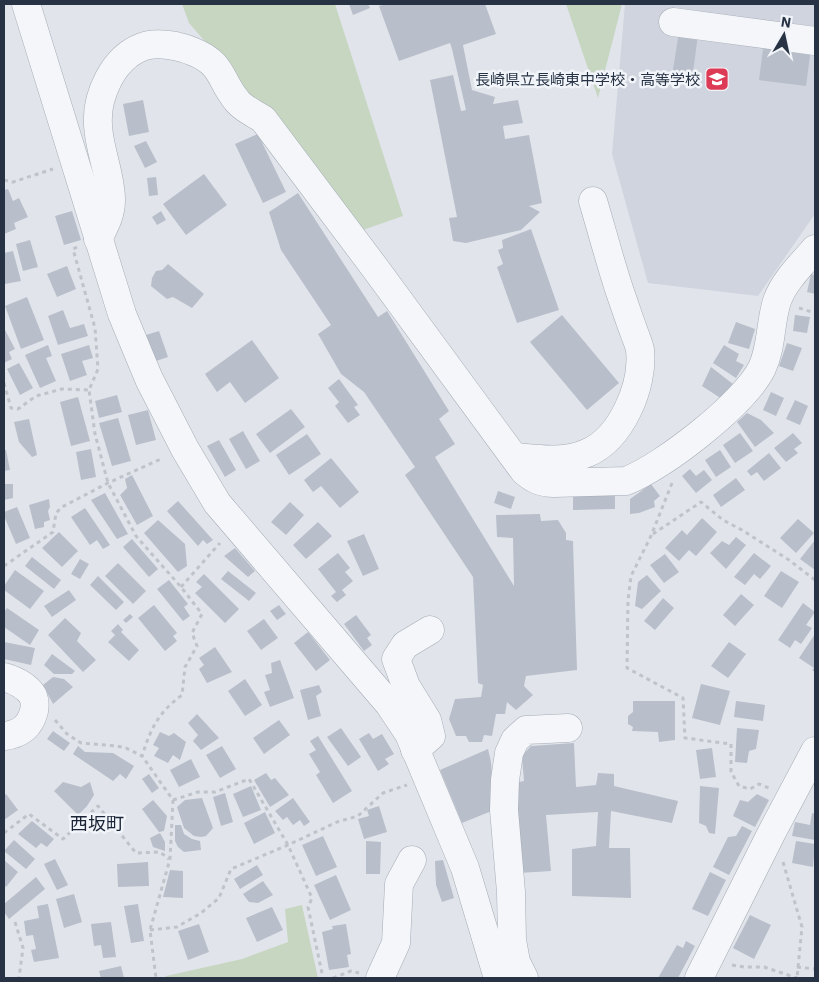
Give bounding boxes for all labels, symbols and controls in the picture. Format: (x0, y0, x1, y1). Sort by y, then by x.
north arrow (759, 10, 809, 60)
text: N (780, 12, 792, 32)
school or university icon: 長崎県立長崎東中学校・高等学校 (704, 66, 730, 92)
place label: 長崎県立長崎東中学校・高等学校 (475, 70, 700, 89)
district label: 西坂町 (70, 812, 124, 835)

